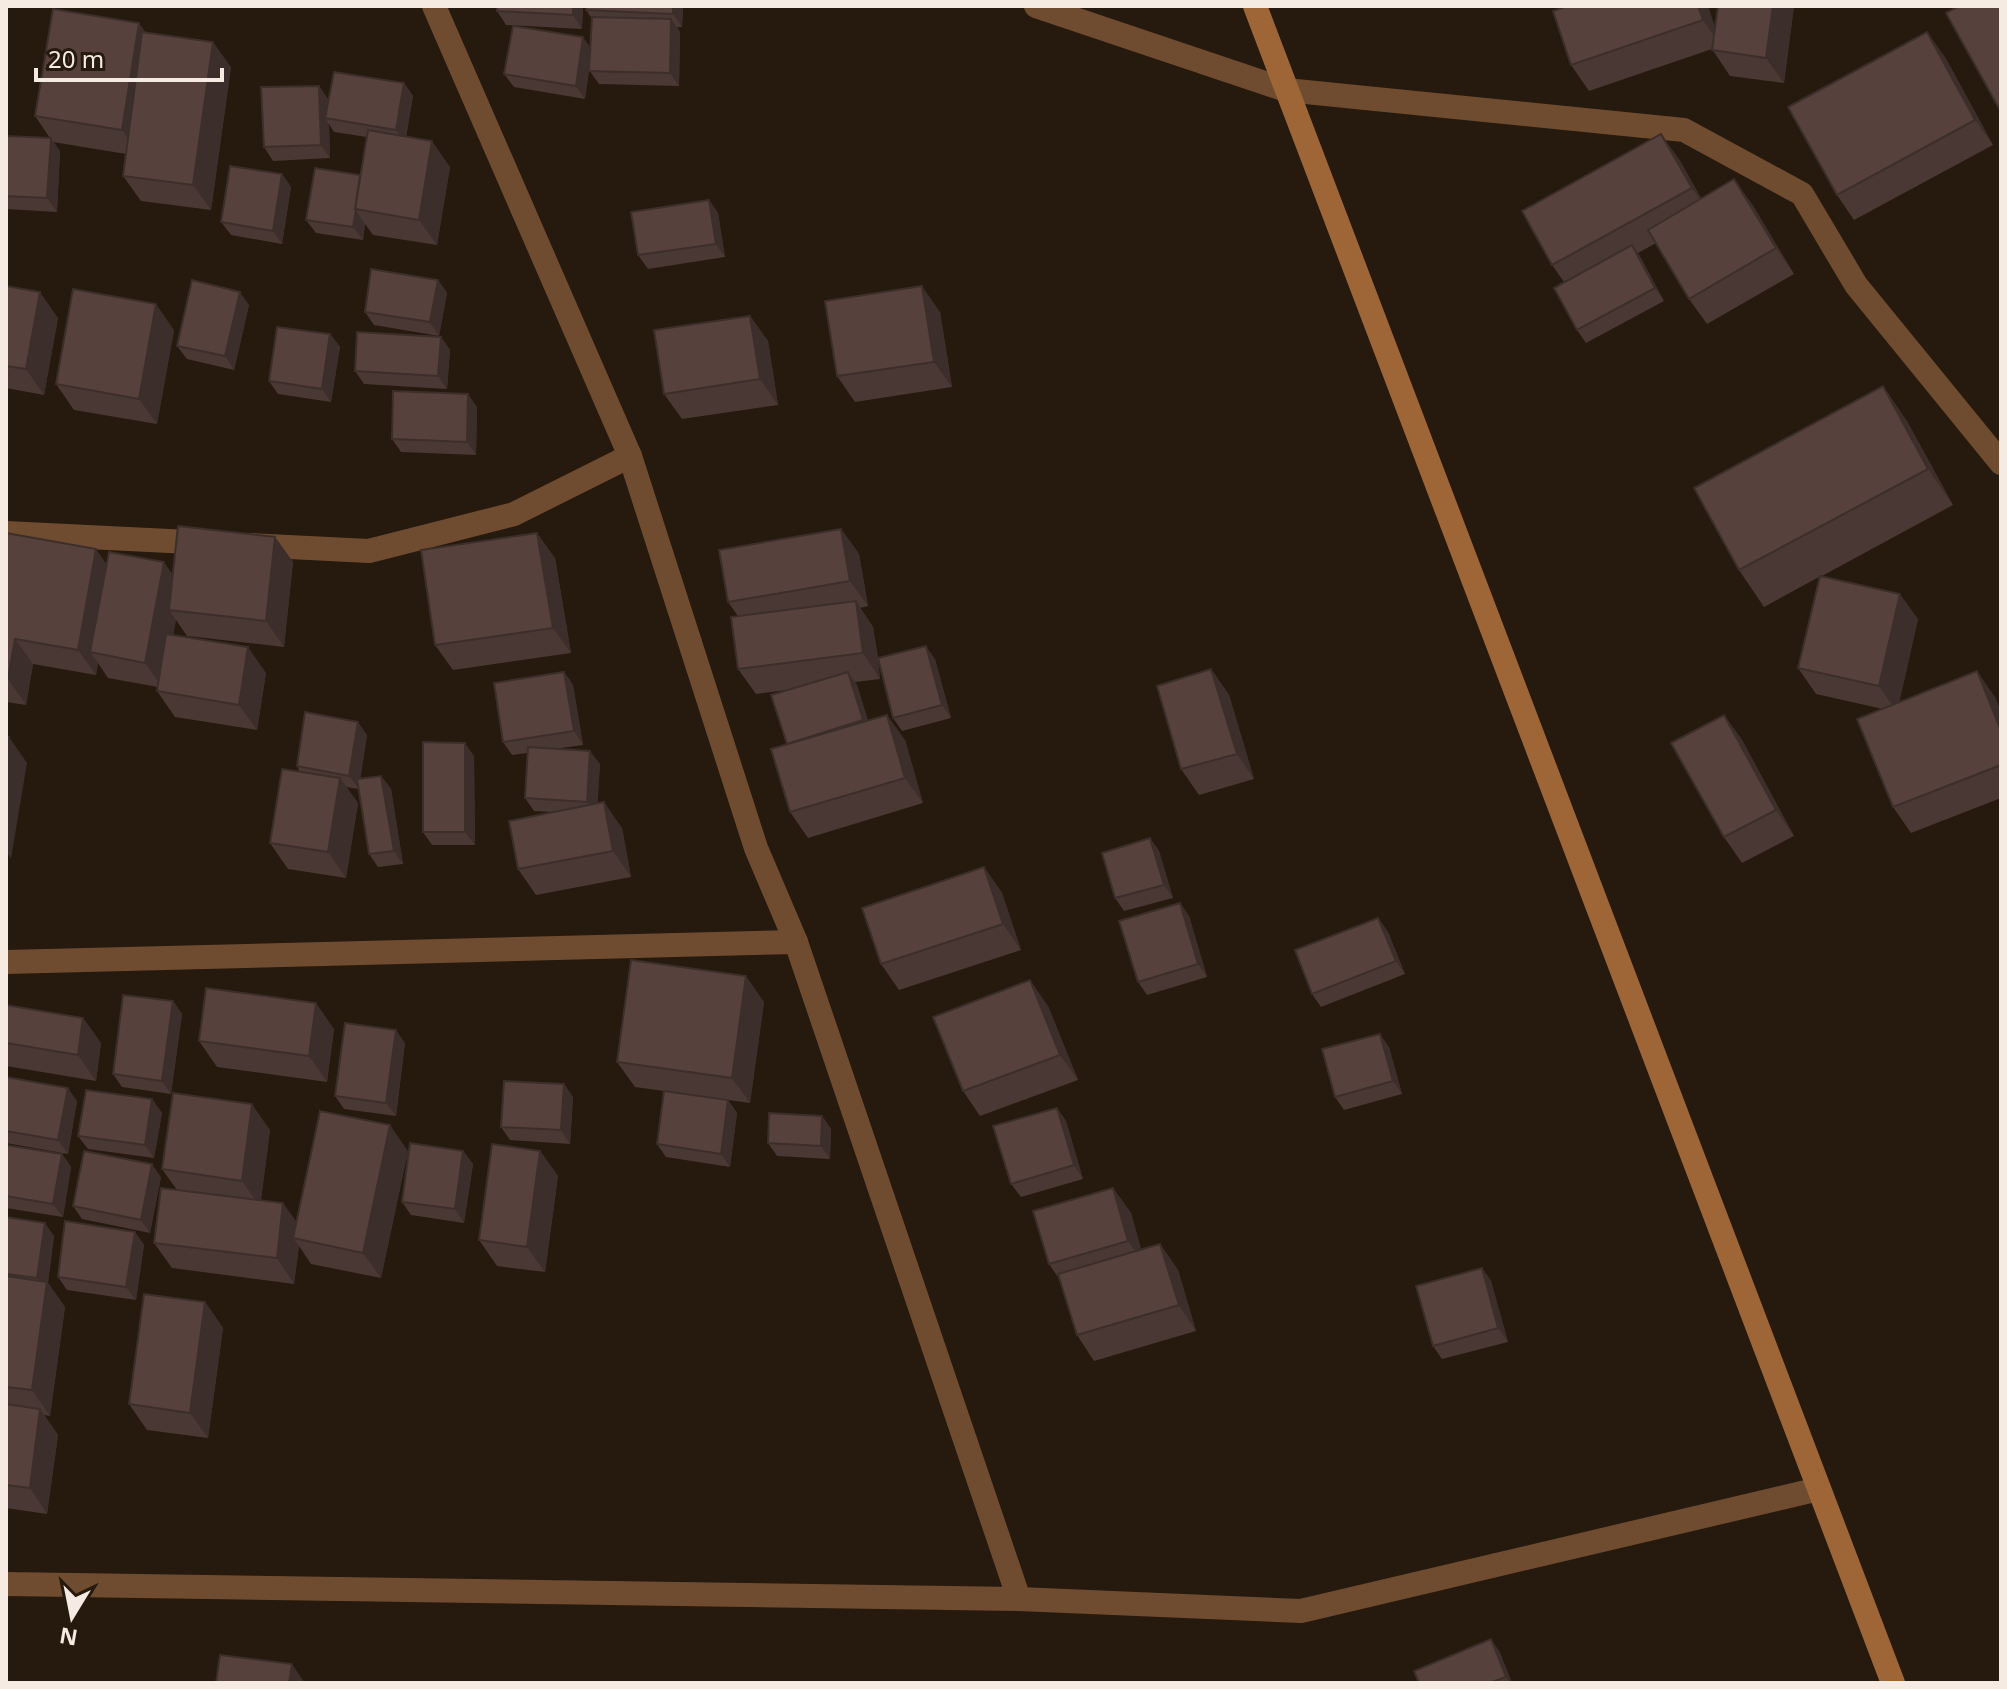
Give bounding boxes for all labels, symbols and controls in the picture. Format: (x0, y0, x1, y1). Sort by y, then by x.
scale bar (36, 32, 222, 82)
text: 20 m (48, 42, 104, 75)
north arrow (32, 1577, 112, 1657)
text: N (57, 1621, 80, 1654)

